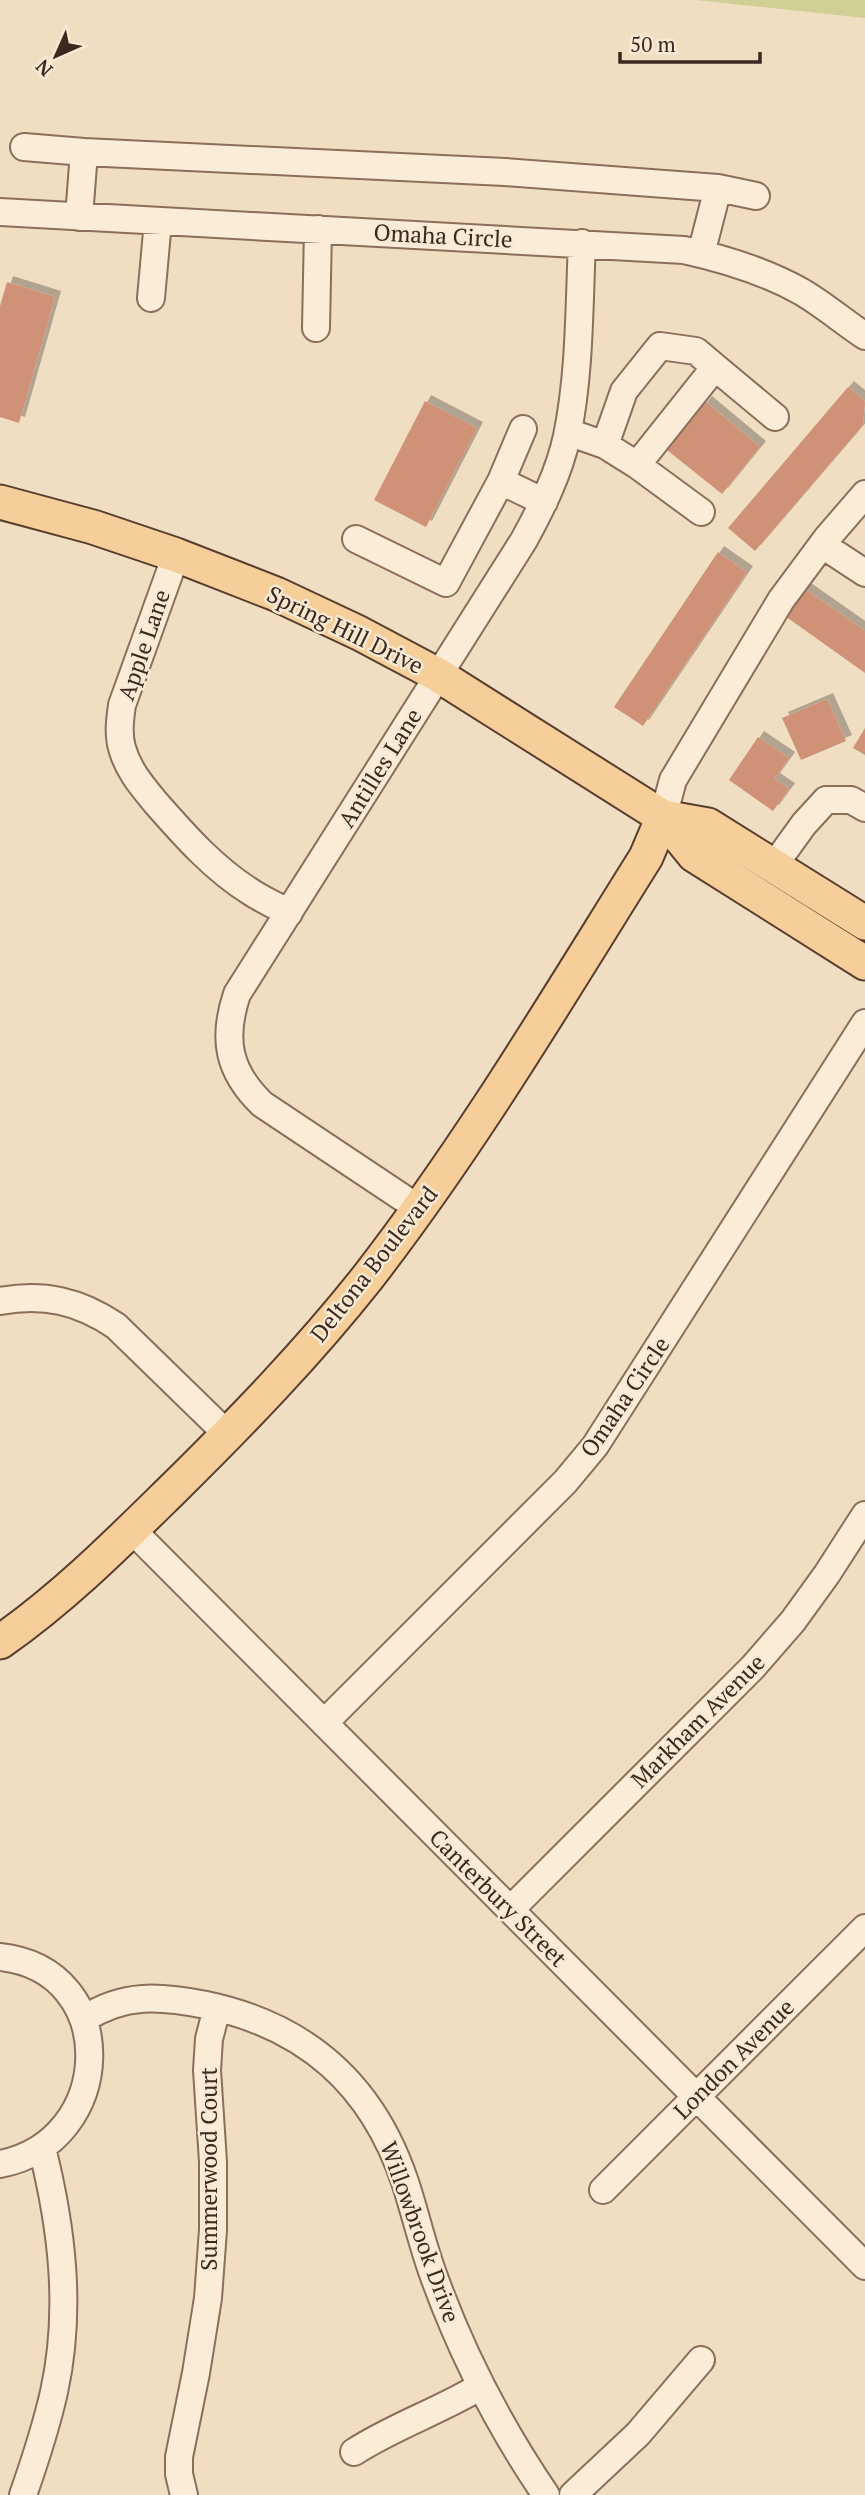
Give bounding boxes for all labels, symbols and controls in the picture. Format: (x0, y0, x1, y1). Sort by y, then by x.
north arrow (21, 21, 91, 91)
scale bar (620, 21, 760, 65)
text: 50 m (630, 30, 676, 58)
text: N (29, 54, 58, 82)
street label: Omaha Circle (373, 216, 513, 255)
street label: Spring Hill Drive (262, 578, 429, 681)
street label: Apple Lane (110, 585, 177, 704)
street label: Antilles Lane (331, 702, 429, 833)
street label: Deltona Boulevard (303, 1179, 444, 1348)
street label: Omaha Circle (573, 1330, 676, 1463)
street label: Markham Avenue (624, 1647, 771, 1794)
street label: Canterbury Street (423, 1822, 574, 1973)
street label: London Avenue (667, 1992, 801, 2126)
street label: Summerwood Court (193, 2067, 224, 2271)
street label: Willowbrook Drive (373, 2137, 468, 2327)

